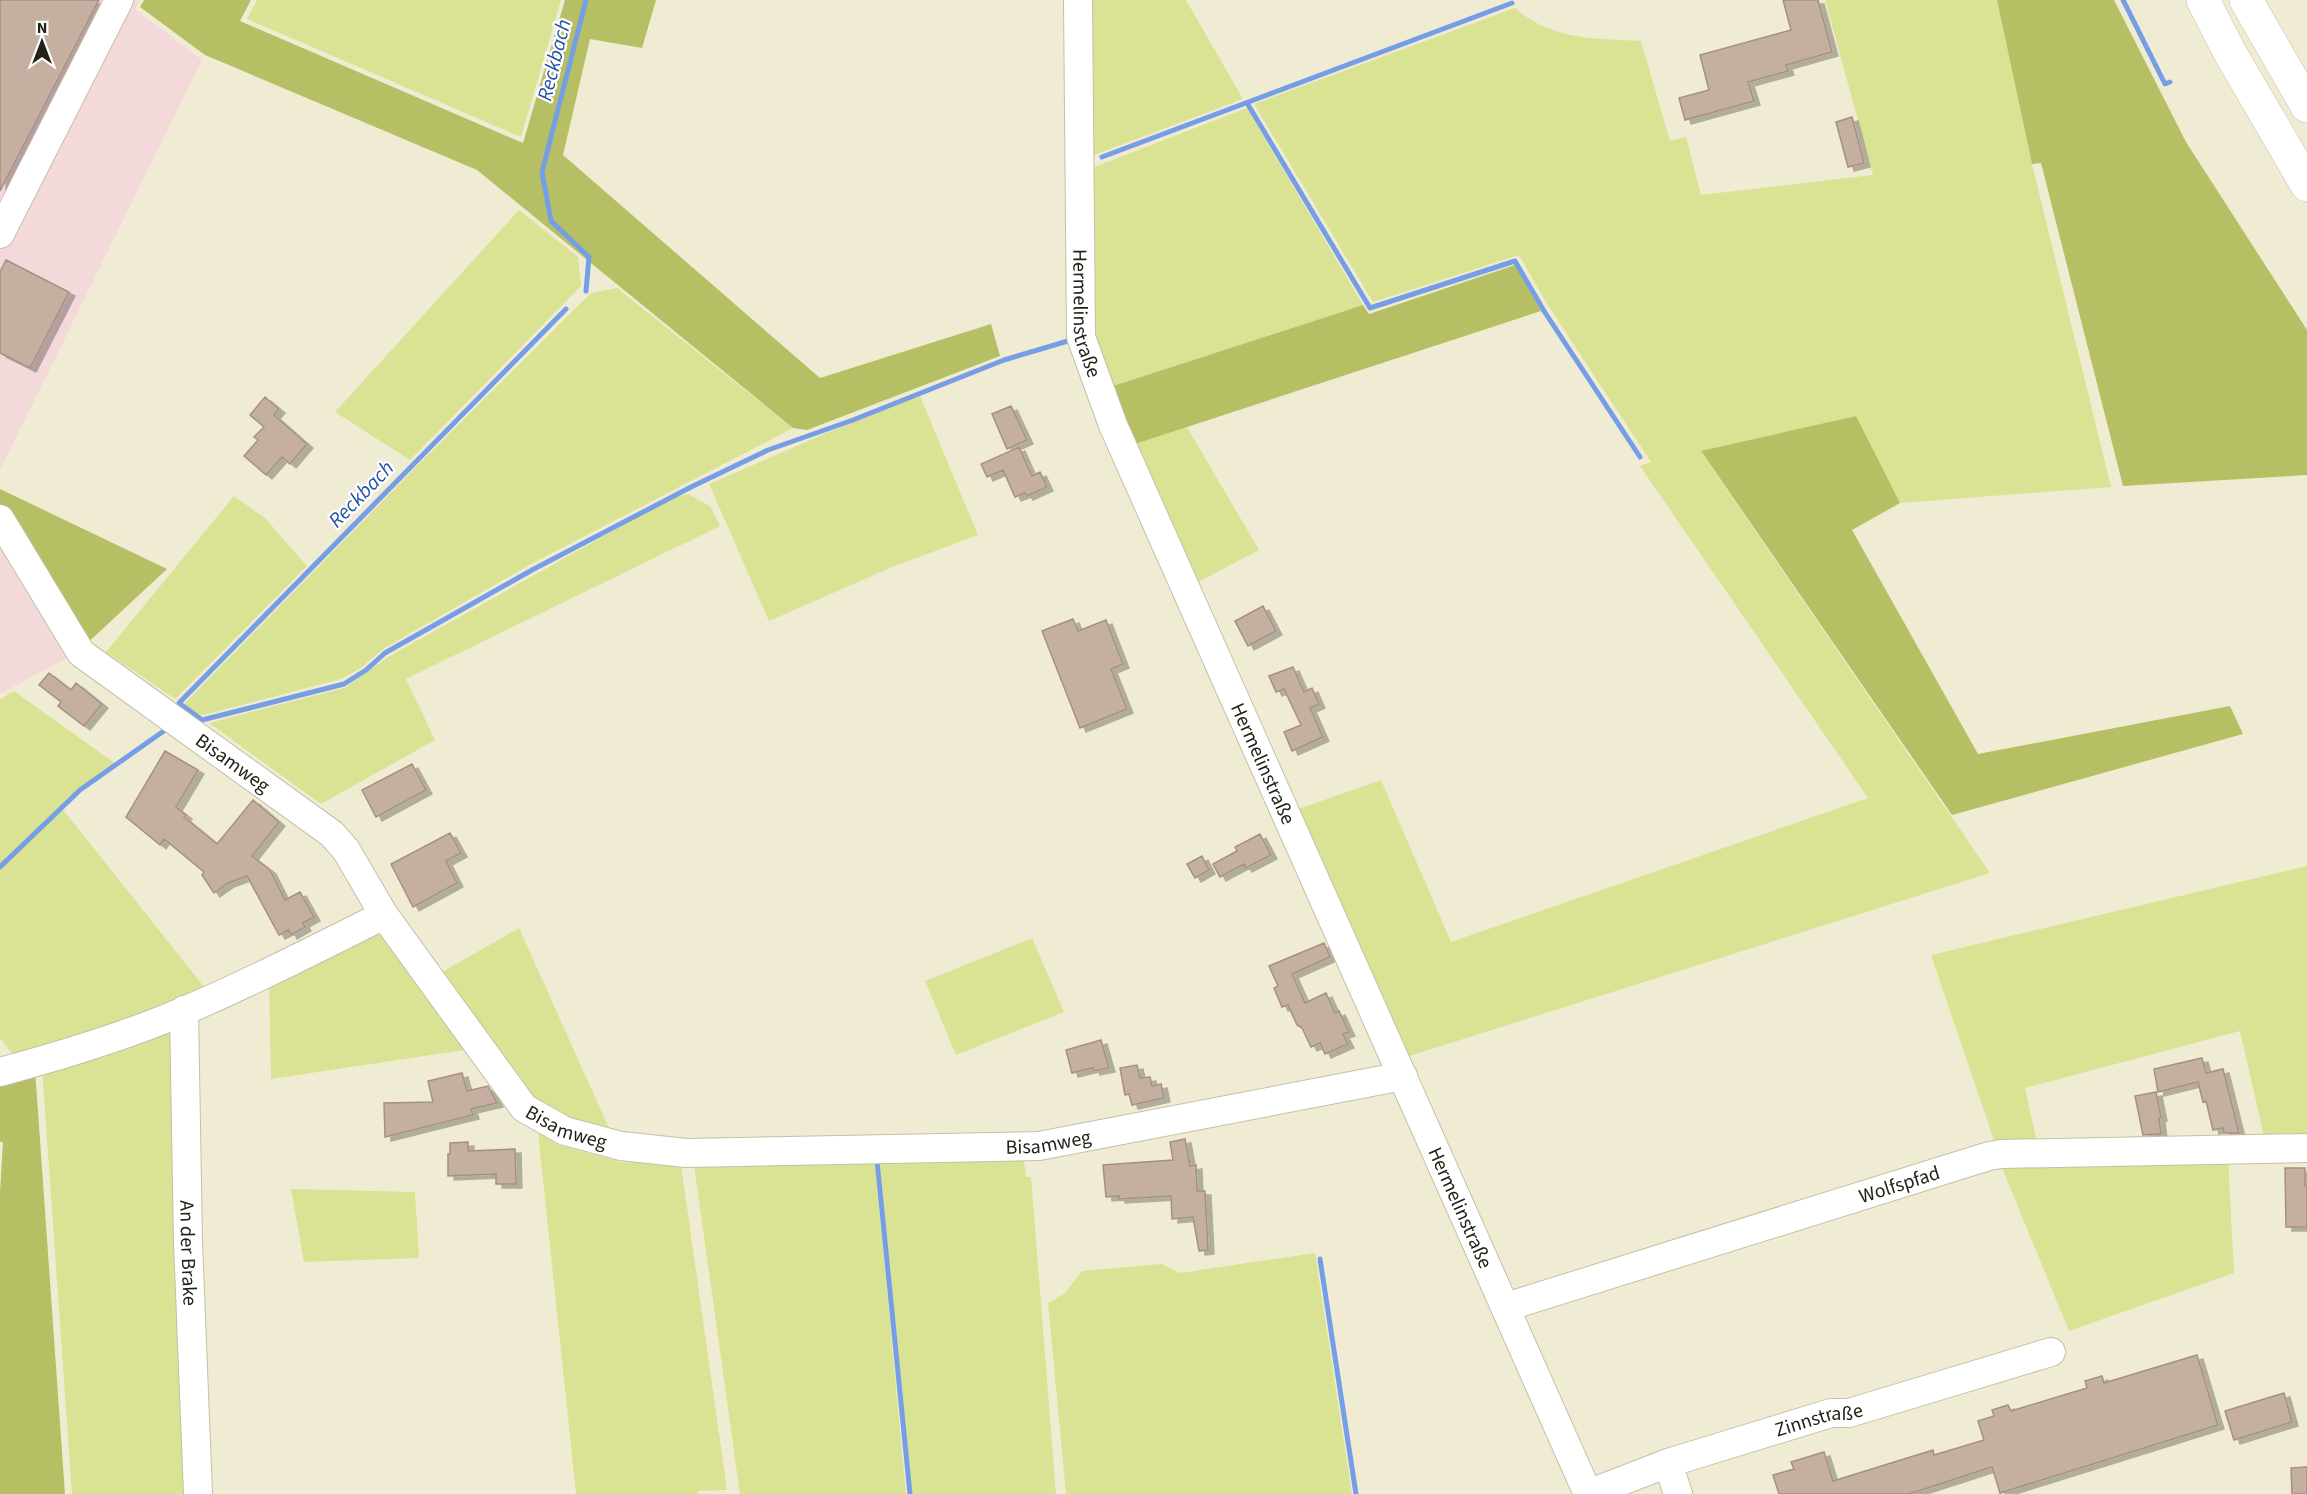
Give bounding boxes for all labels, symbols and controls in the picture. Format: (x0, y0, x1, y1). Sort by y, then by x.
north arrow (12, 12, 72, 72)
water label: Reckbach (529, 16, 579, 104)
text: N (37, 17, 47, 39)
street label: Hermelinstraße (1065, 249, 1108, 382)
water label: Reckbach (321, 454, 401, 534)
street label: Hermelinstraße (1223, 699, 1302, 829)
street label: Bisamweg (189, 727, 275, 800)
street label: Bisamweg (520, 1099, 610, 1157)
street label: Bisamweg (1005, 1123, 1093, 1162)
street label: Hermelinstraße (1421, 1143, 1499, 1273)
street label: Wolfspfad (1855, 1159, 1944, 1211)
street label: An der Brake (172, 1200, 204, 1306)
street label: Zinnstraße (1771, 1397, 1867, 1444)

